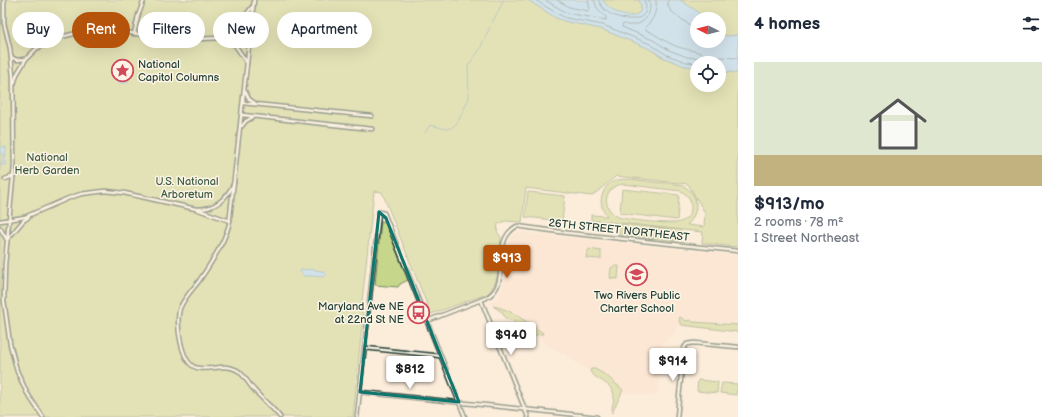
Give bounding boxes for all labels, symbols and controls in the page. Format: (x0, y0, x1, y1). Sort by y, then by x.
chip: Buy (12, 12, 64, 48)
chip: Rent (72, 12, 130, 48)
chip: Filters (138, 12, 205, 48)
chip: New (213, 12, 269, 48)
chip: Apartment (277, 12, 372, 48)
north arrow (690, 12, 726, 48)
map controls (690, 12, 726, 92)
icon: filters (1020, 13, 1042, 35)
text: 4 homes (754, 14, 820, 34)
button: locate (690, 56, 726, 92)
place icon: National Capitol Columns (110, 57, 136, 83)
place label: National Capitol Columns (138, 58, 220, 84)
icon: home (862, 88, 934, 160)
park label: National Herb Garden (15, 151, 79, 177)
park label: U.S. National Arboretum (156, 175, 218, 201)
text: $913/mo (754, 194, 824, 214)
text: 2 rooms · 78 m² (754, 214, 844, 230)
street label: 26TH STREET NORTHEAST (548, 216, 691, 244)
text: I Street Northeast (754, 230, 859, 246)
pin: $913 (483, 245, 531, 279)
text: $913 (492, 250, 522, 266)
school or university icon: Two Rivers Public Charter School (624, 262, 650, 288)
place label: Two Rivers Public Charter School (594, 289, 680, 315)
bus stop icon: Maryland Ave NE at 22nd St NE (406, 299, 432, 325)
place label: Maryland Ave NE at 22nd St NE (318, 300, 404, 326)
pin: $940 (487, 322, 535, 356)
text: $940 (495, 327, 527, 343)
pin: $914 (649, 348, 697, 382)
text: $914 (658, 353, 688, 369)
pin: $812 (386, 356, 434, 390)
text: $812 (395, 361, 425, 377)

